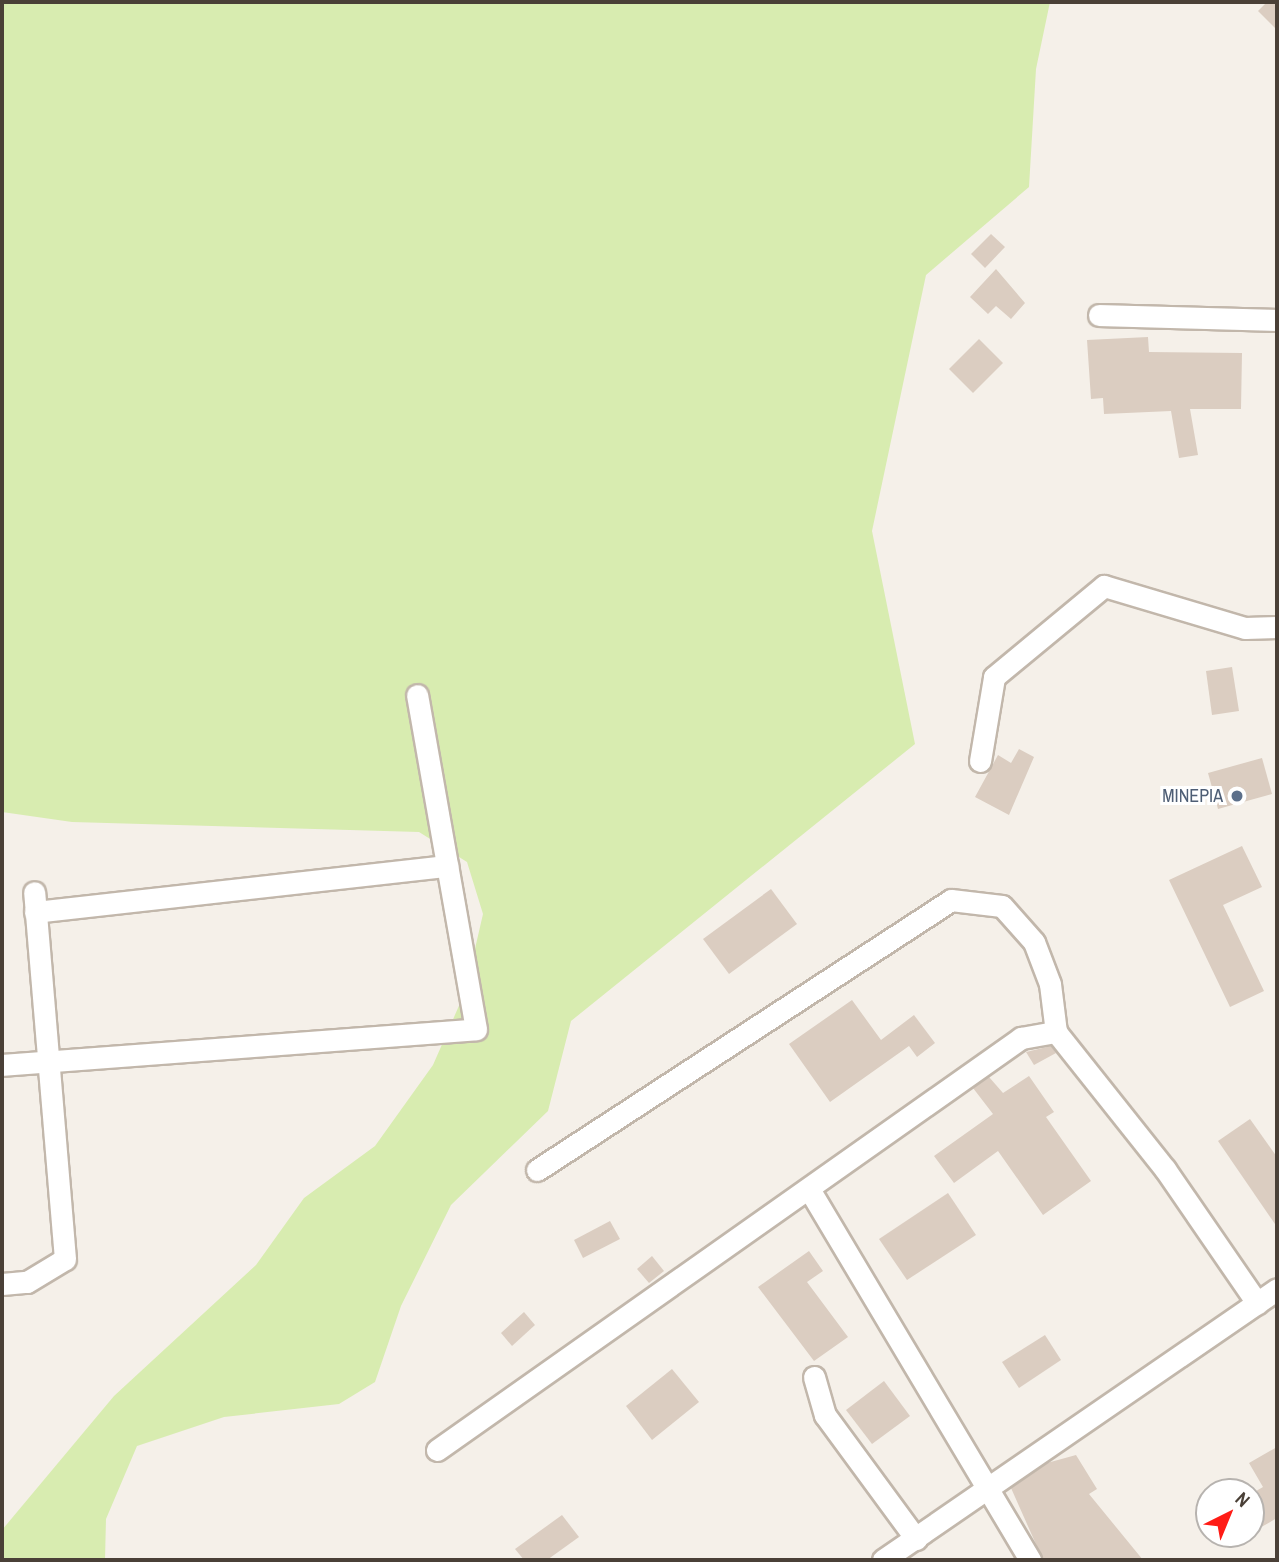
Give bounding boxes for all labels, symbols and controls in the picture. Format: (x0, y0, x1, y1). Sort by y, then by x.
place label: MINEPIA (1162, 785, 1223, 807)
marker: MINEPIA (1229, 788, 1245, 804)
north arrow (1195, 1478, 1265, 1548)
text: N (1230, 1486, 1256, 1512)

